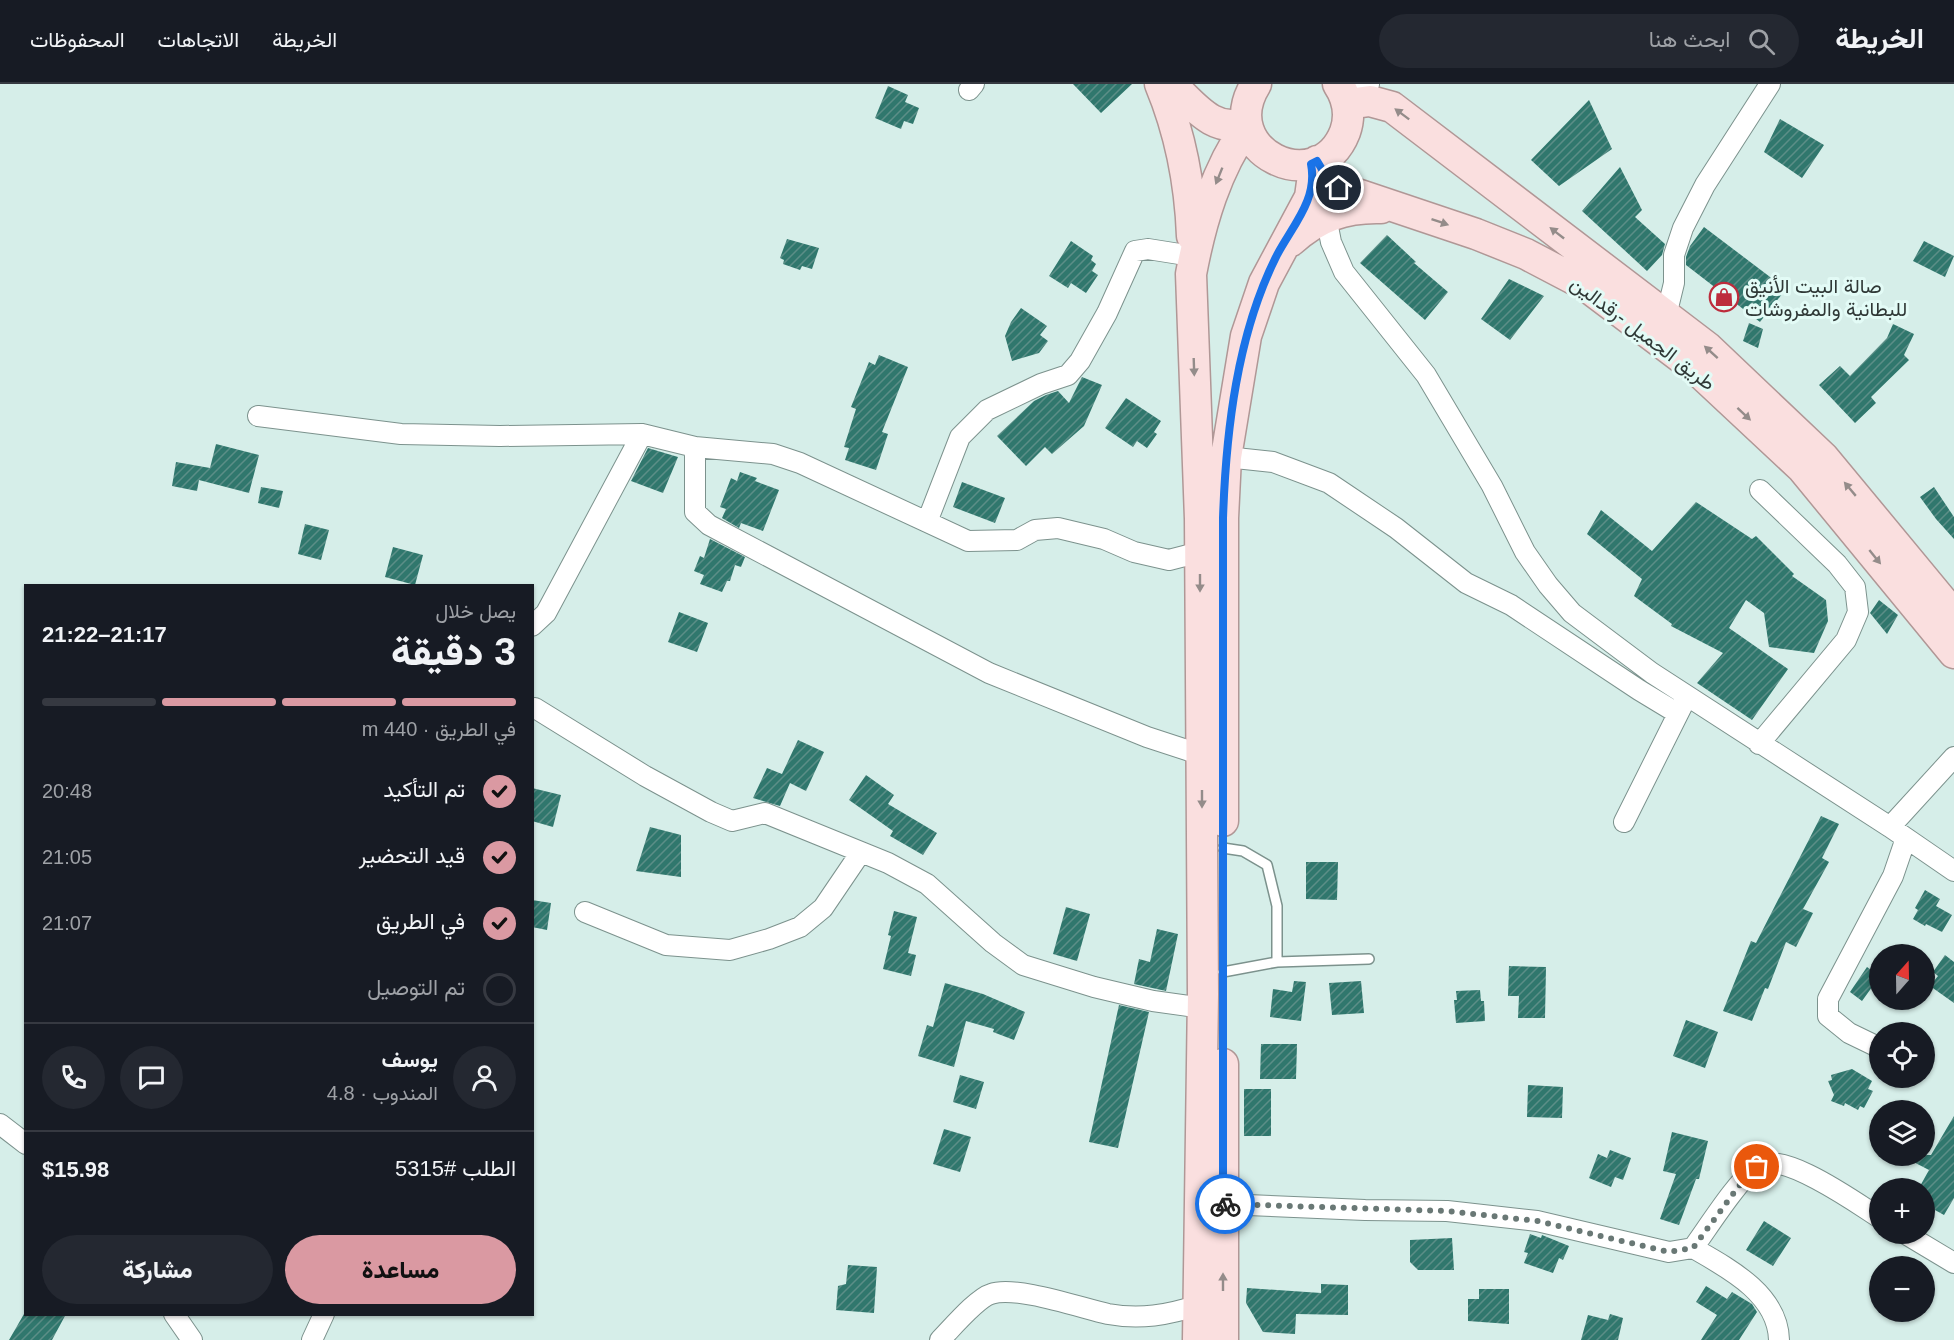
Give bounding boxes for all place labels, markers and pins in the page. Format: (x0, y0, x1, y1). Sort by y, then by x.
pin (1313, 162, 1364, 213)
place label: صالة البيت الأنيق للبطانية والمفروشات (1745, 275, 1907, 322)
shop icon: صالة البيت الأنيق للبطانية والمفروشات (1708, 281, 1740, 313)
pin (1731, 1141, 1782, 1192)

